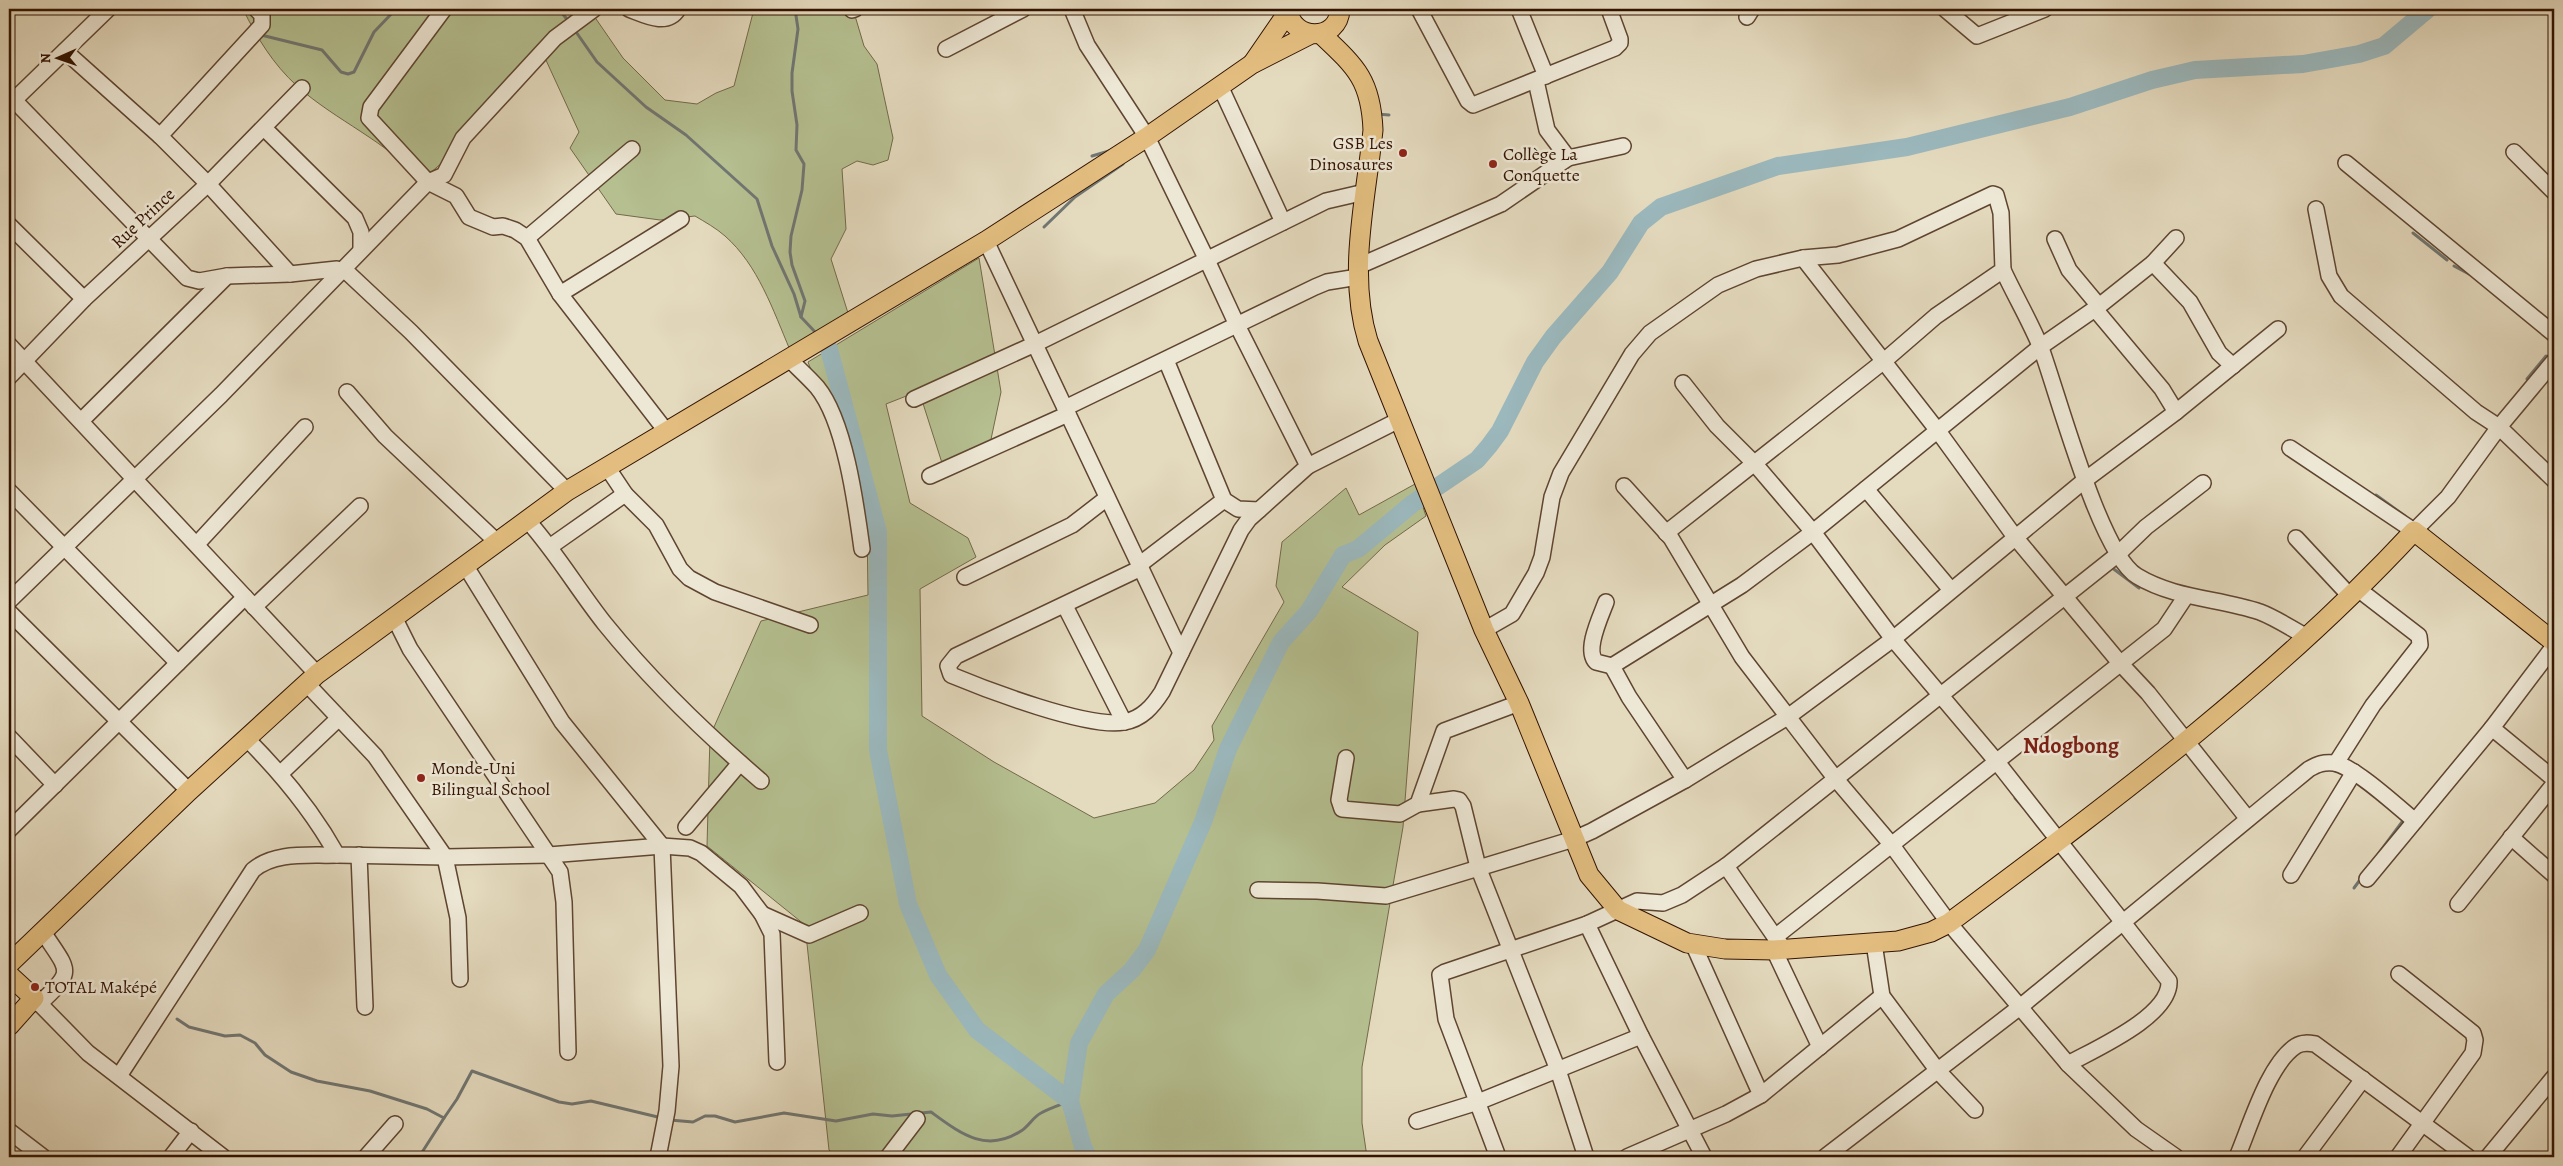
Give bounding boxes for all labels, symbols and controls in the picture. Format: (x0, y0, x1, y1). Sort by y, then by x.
north arrow (32, 32, 82, 82)
text: N (36, 53, 55, 64)
place label: GSB Les Dinosaures (1309, 131, 1393, 176)
place label: Collège La Conquette (1503, 142, 1580, 187)
marker: GSB Les Dinosaures (1397, 147, 1409, 159)
marker: Collège La Conquette (1487, 158, 1499, 170)
street label: Rue Prince (106, 182, 180, 254)
district label: Ndogbong (2023, 731, 2120, 761)
place label: Monde-Uni Bilingual School (431, 756, 550, 801)
marker: Monde-Uni Bilingual School (415, 772, 427, 784)
place label: TOTAL Maképé (45, 975, 157, 999)
marker: TOTAL Maképé (29, 981, 41, 993)

